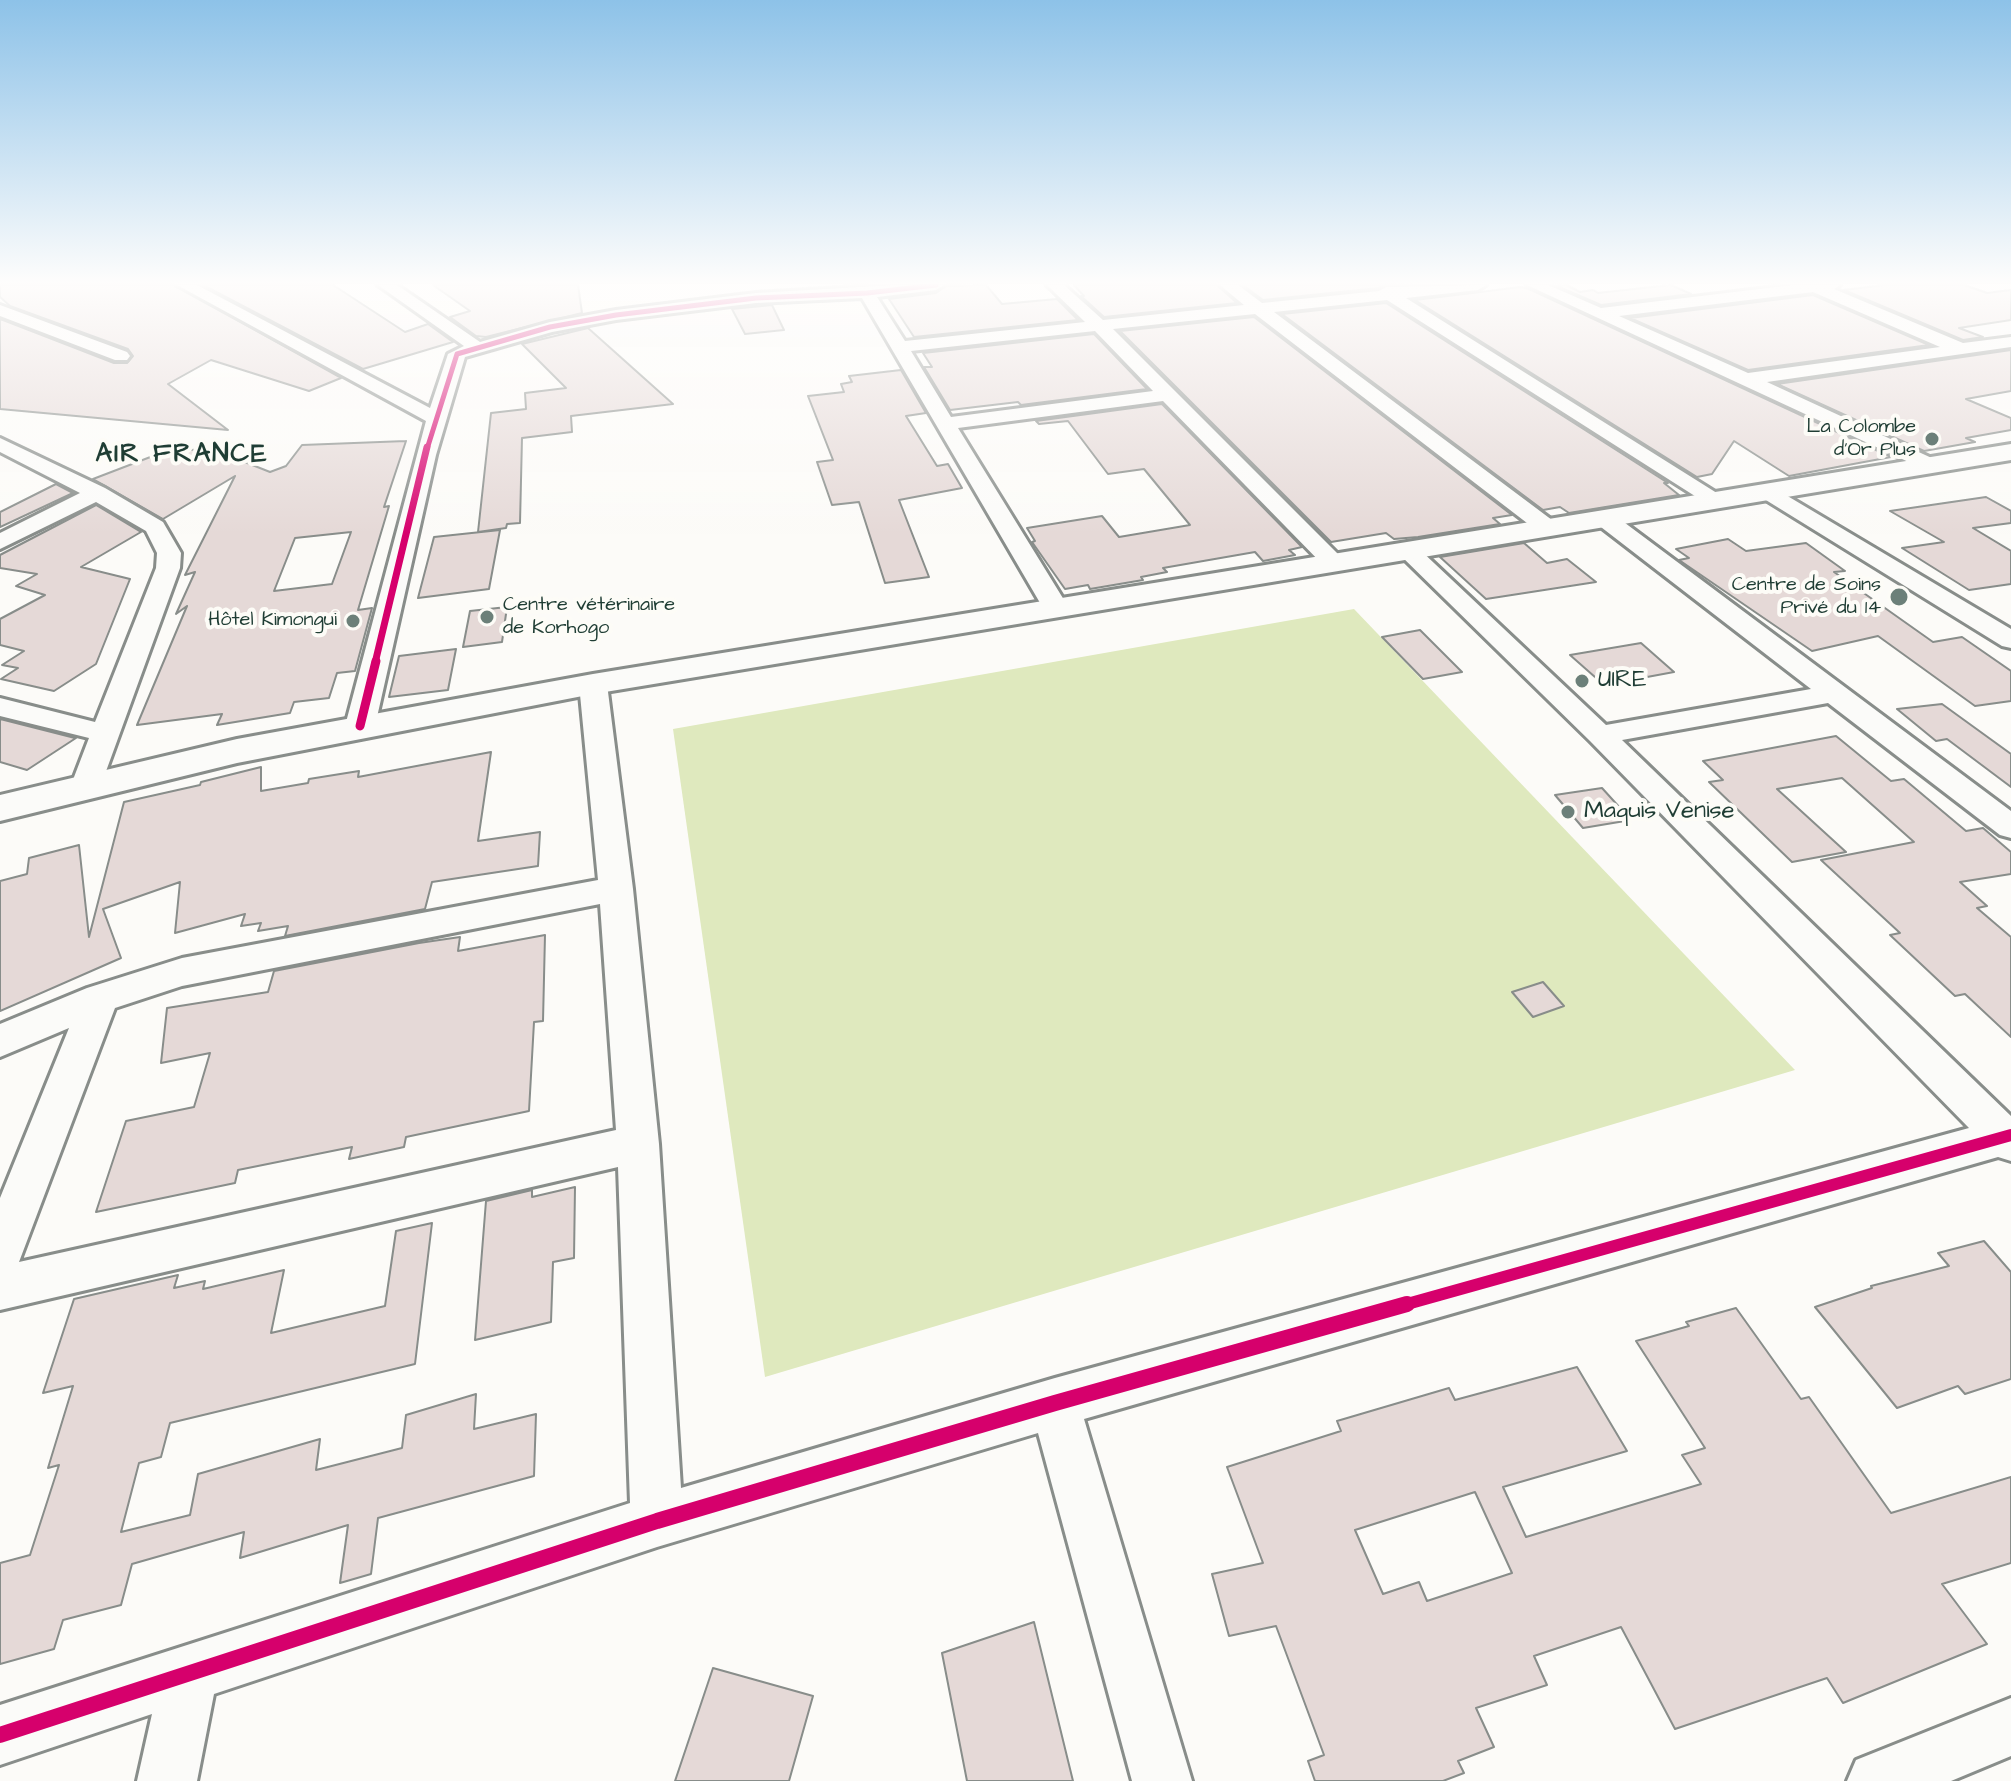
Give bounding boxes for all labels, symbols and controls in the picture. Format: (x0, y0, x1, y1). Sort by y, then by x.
place label: La Colombe d'Or Plus (1807, 416, 1916, 463)
marker: La Colombe d'Or Plus (1923, 430, 1941, 448)
district label: AIR FRANCE (96, 440, 268, 472)
place label: Centre de Soins Privé du 14 (1732, 574, 1881, 621)
marker: Centre de Soins Privé du 14 (1888, 586, 1910, 608)
place label: Centre vétérinaire de Korhogo (503, 594, 675, 641)
marker: Centre vétérinaire de Korhogo (478, 608, 496, 626)
place label: Hôtel Kimongui (208, 609, 337, 633)
marker: Hôtel Kimongui (344, 612, 362, 630)
place label: UIRE (1598, 667, 1646, 695)
marker: UIRE (1573, 672, 1591, 690)
place label: Maquis Venise (1584, 798, 1735, 826)
marker: Maquis Venise (1559, 803, 1577, 821)

